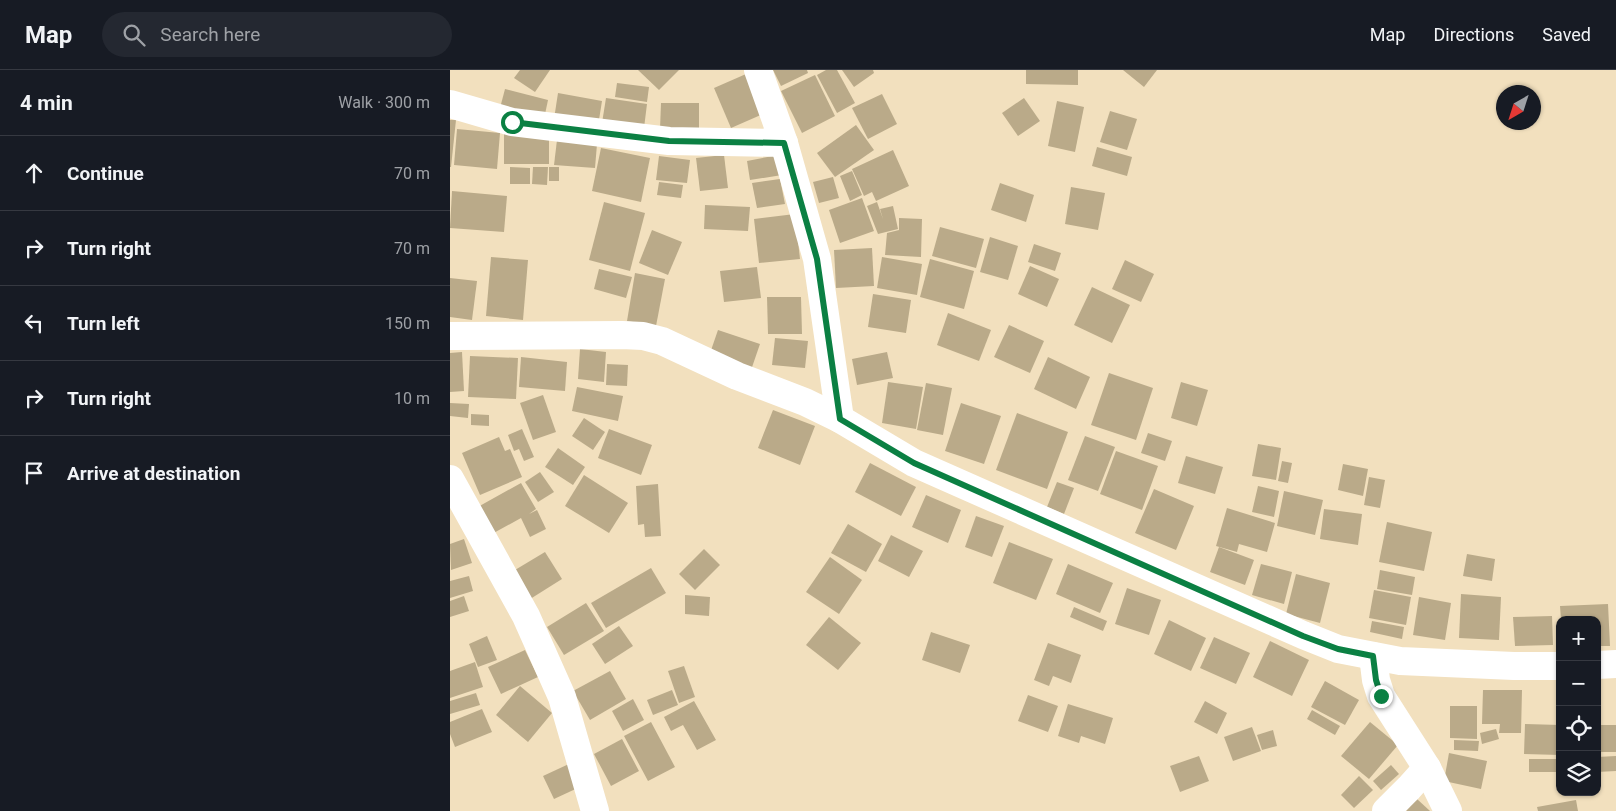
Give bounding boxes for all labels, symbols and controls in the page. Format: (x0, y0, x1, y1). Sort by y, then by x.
search box (102, 12, 452, 57)
text: Map (25, 21, 72, 49)
icon: search (120, 21, 148, 49)
text: Search here (160, 23, 260, 46)
text: Map (1370, 24, 1405, 45)
text: Directions (1433, 24, 1514, 45)
text: Saved (1542, 24, 1591, 45)
north arrow (1496, 85, 1541, 130)
text: 4 min (20, 91, 73, 115)
text: Walk · 300 m (338, 93, 430, 112)
route start (501, 111, 524, 134)
icon: ahead (20, 159, 48, 187)
text: Continue (67, 162, 144, 185)
text: 70 m (394, 164, 430, 183)
icon: right (20, 234, 48, 262)
text: Turn right (67, 237, 151, 260)
text: 70 m (394, 239, 430, 258)
icon: left (20, 309, 48, 337)
text: Turn left (67, 312, 140, 335)
text: 150 m (385, 314, 430, 333)
icon: right (20, 384, 48, 412)
text: Turn right (67, 387, 151, 410)
text: 10 m (394, 389, 430, 408)
icon: arrive (20, 459, 48, 487)
text: Arrive at destination (67, 462, 240, 485)
map controls (1556, 616, 1601, 796)
button: + (1556, 616, 1601, 661)
button: − (1556, 661, 1601, 706)
route end (1370, 685, 1393, 708)
button: locate (1556, 706, 1601, 751)
button: layers (1556, 751, 1601, 796)

